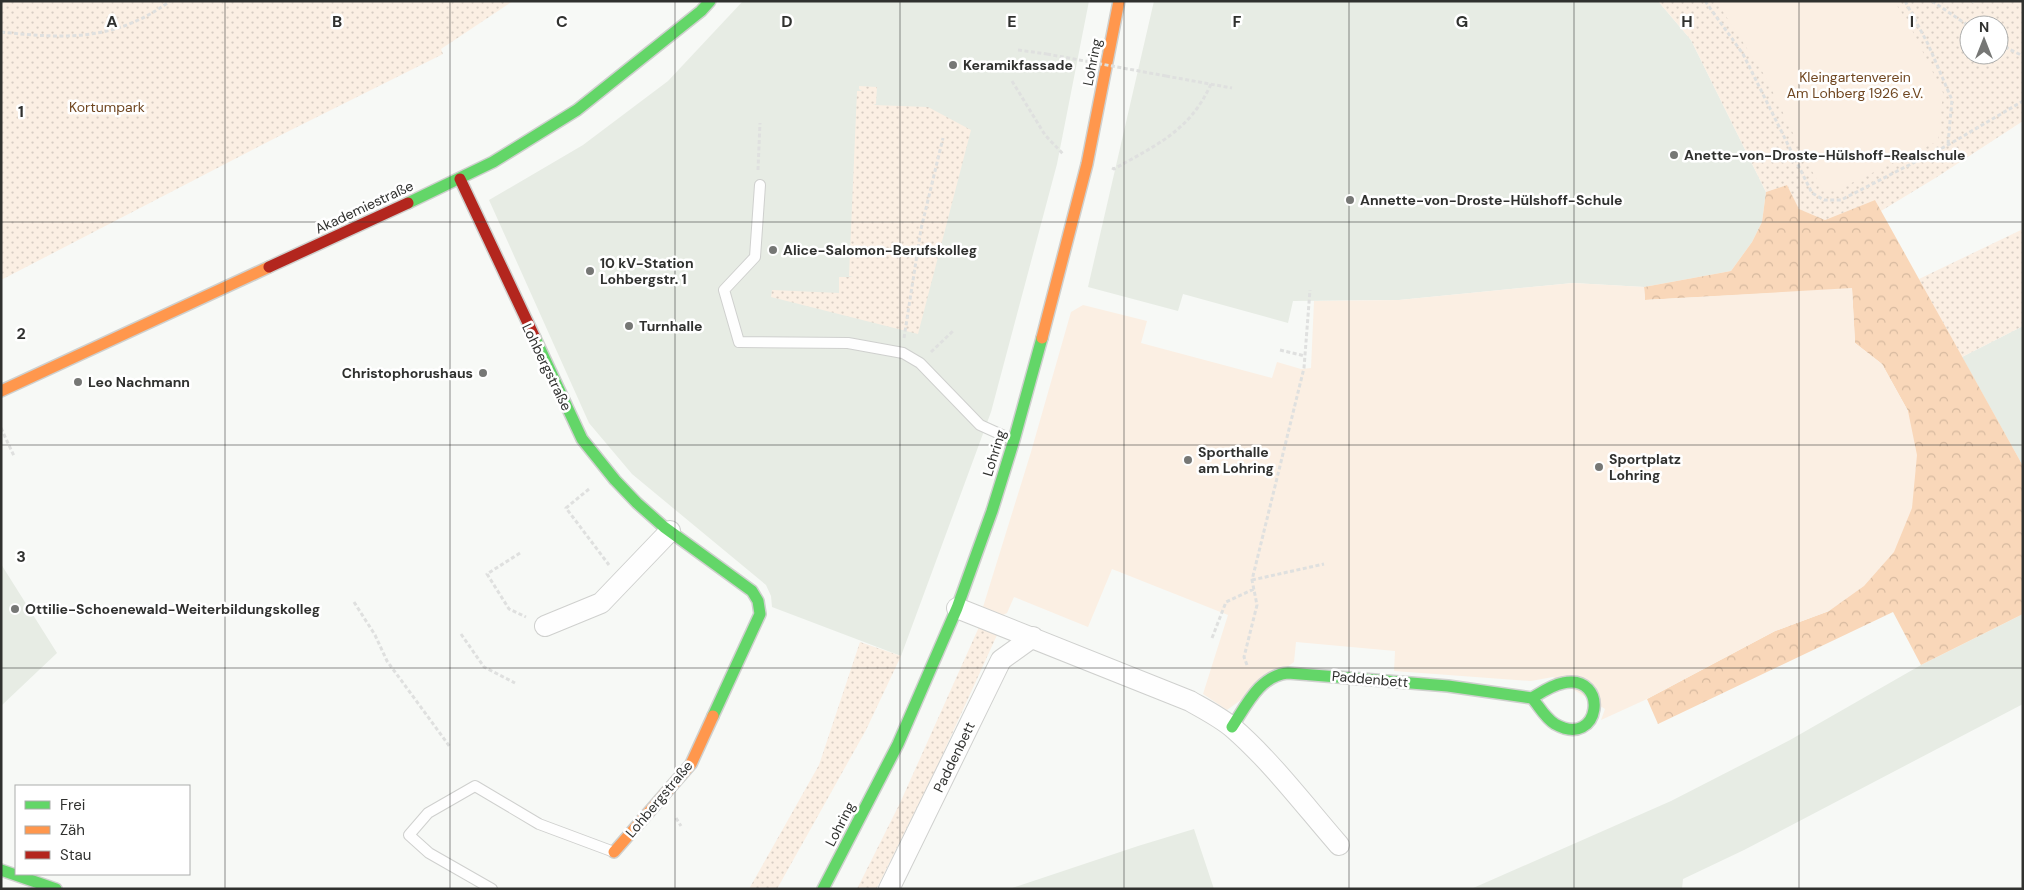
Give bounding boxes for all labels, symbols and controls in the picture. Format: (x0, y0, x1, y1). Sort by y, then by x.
text: A (106, 11, 118, 32)
text: B (332, 11, 342, 32)
text: C (556, 11, 568, 32)
text: D (781, 11, 793, 32)
text: E (1007, 11, 1017, 32)
text: F (1233, 11, 1242, 32)
text: G (1456, 11, 1468, 32)
text: H (1681, 11, 1693, 32)
text: I (1910, 11, 1914, 32)
north arrow (1959, 15, 2009, 65)
text: N (1979, 18, 1989, 36)
street label: Lohring (1079, 37, 1105, 87)
place label: Keramikfassade (963, 56, 1073, 74)
marker: Keramikfassade (947, 59, 959, 71)
park label: Kleingartenverein Am Lohberg 1926 e.V. (1787, 68, 1923, 102)
park label: Kortumpark (69, 98, 145, 116)
text: 1 (18, 101, 24, 122)
place label: Anette-von-Droste-Hülshoff-Realschule (1684, 146, 1965, 164)
marker: Anette-von-Droste-Hülshoff-Realschule (1668, 149, 1680, 161)
street label: Akademiestraße (312, 176, 416, 238)
place label: Annette-von-Droste-Hülshoff-Schule (1360, 191, 1622, 209)
marker: Annette-von-Droste-Hülshoff-Schule (1344, 194, 1356, 206)
place label: Alice-Salomon-Berufskolleg (783, 241, 977, 259)
marker: Alice-Salomon-Berufskolleg (767, 244, 779, 256)
place label: 10 kV-Station Lohbergstr. 1 (600, 254, 694, 288)
marker: 10 kV-Station Lohbergstr. 1 (584, 265, 596, 277)
place label: Turnhalle (639, 317, 702, 335)
street label: Lohbergstraße (518, 320, 576, 414)
marker: Turnhalle (623, 320, 635, 332)
text: 2 (16, 323, 26, 344)
place label: Christophorushaus (342, 364, 473, 382)
marker: Christophorushaus (477, 367, 489, 379)
place label: Leo Nachmann (88, 373, 190, 391)
marker: Leo Nachmann (72, 376, 84, 388)
street label: Lohring (978, 427, 1010, 479)
place label: Sporthalle am Lohring (1198, 443, 1274, 477)
place label: Sportplatz Lohring (1609, 450, 1681, 484)
marker: Sporthalle am Lohring (1182, 454, 1194, 466)
marker: Sportplatz Lohring (1593, 461, 1605, 473)
text: 3 (16, 546, 26, 567)
place label: Ottilie-Schoenewald-Weiterbildungskolleg (25, 600, 320, 618)
marker: Ottilie-Schoenewald-Weiterbildungskolleg (9, 603, 21, 615)
street label: Paddenbett (1331, 667, 1409, 691)
street label: Paddenbett (929, 719, 979, 795)
street label: Lohbergstraße (622, 757, 696, 841)
legend (15, 785, 190, 875)
text: Frei (60, 795, 85, 815)
street label: Lohring (821, 798, 859, 849)
text: Zäh (60, 820, 85, 840)
text: Stau (60, 845, 91, 865)

